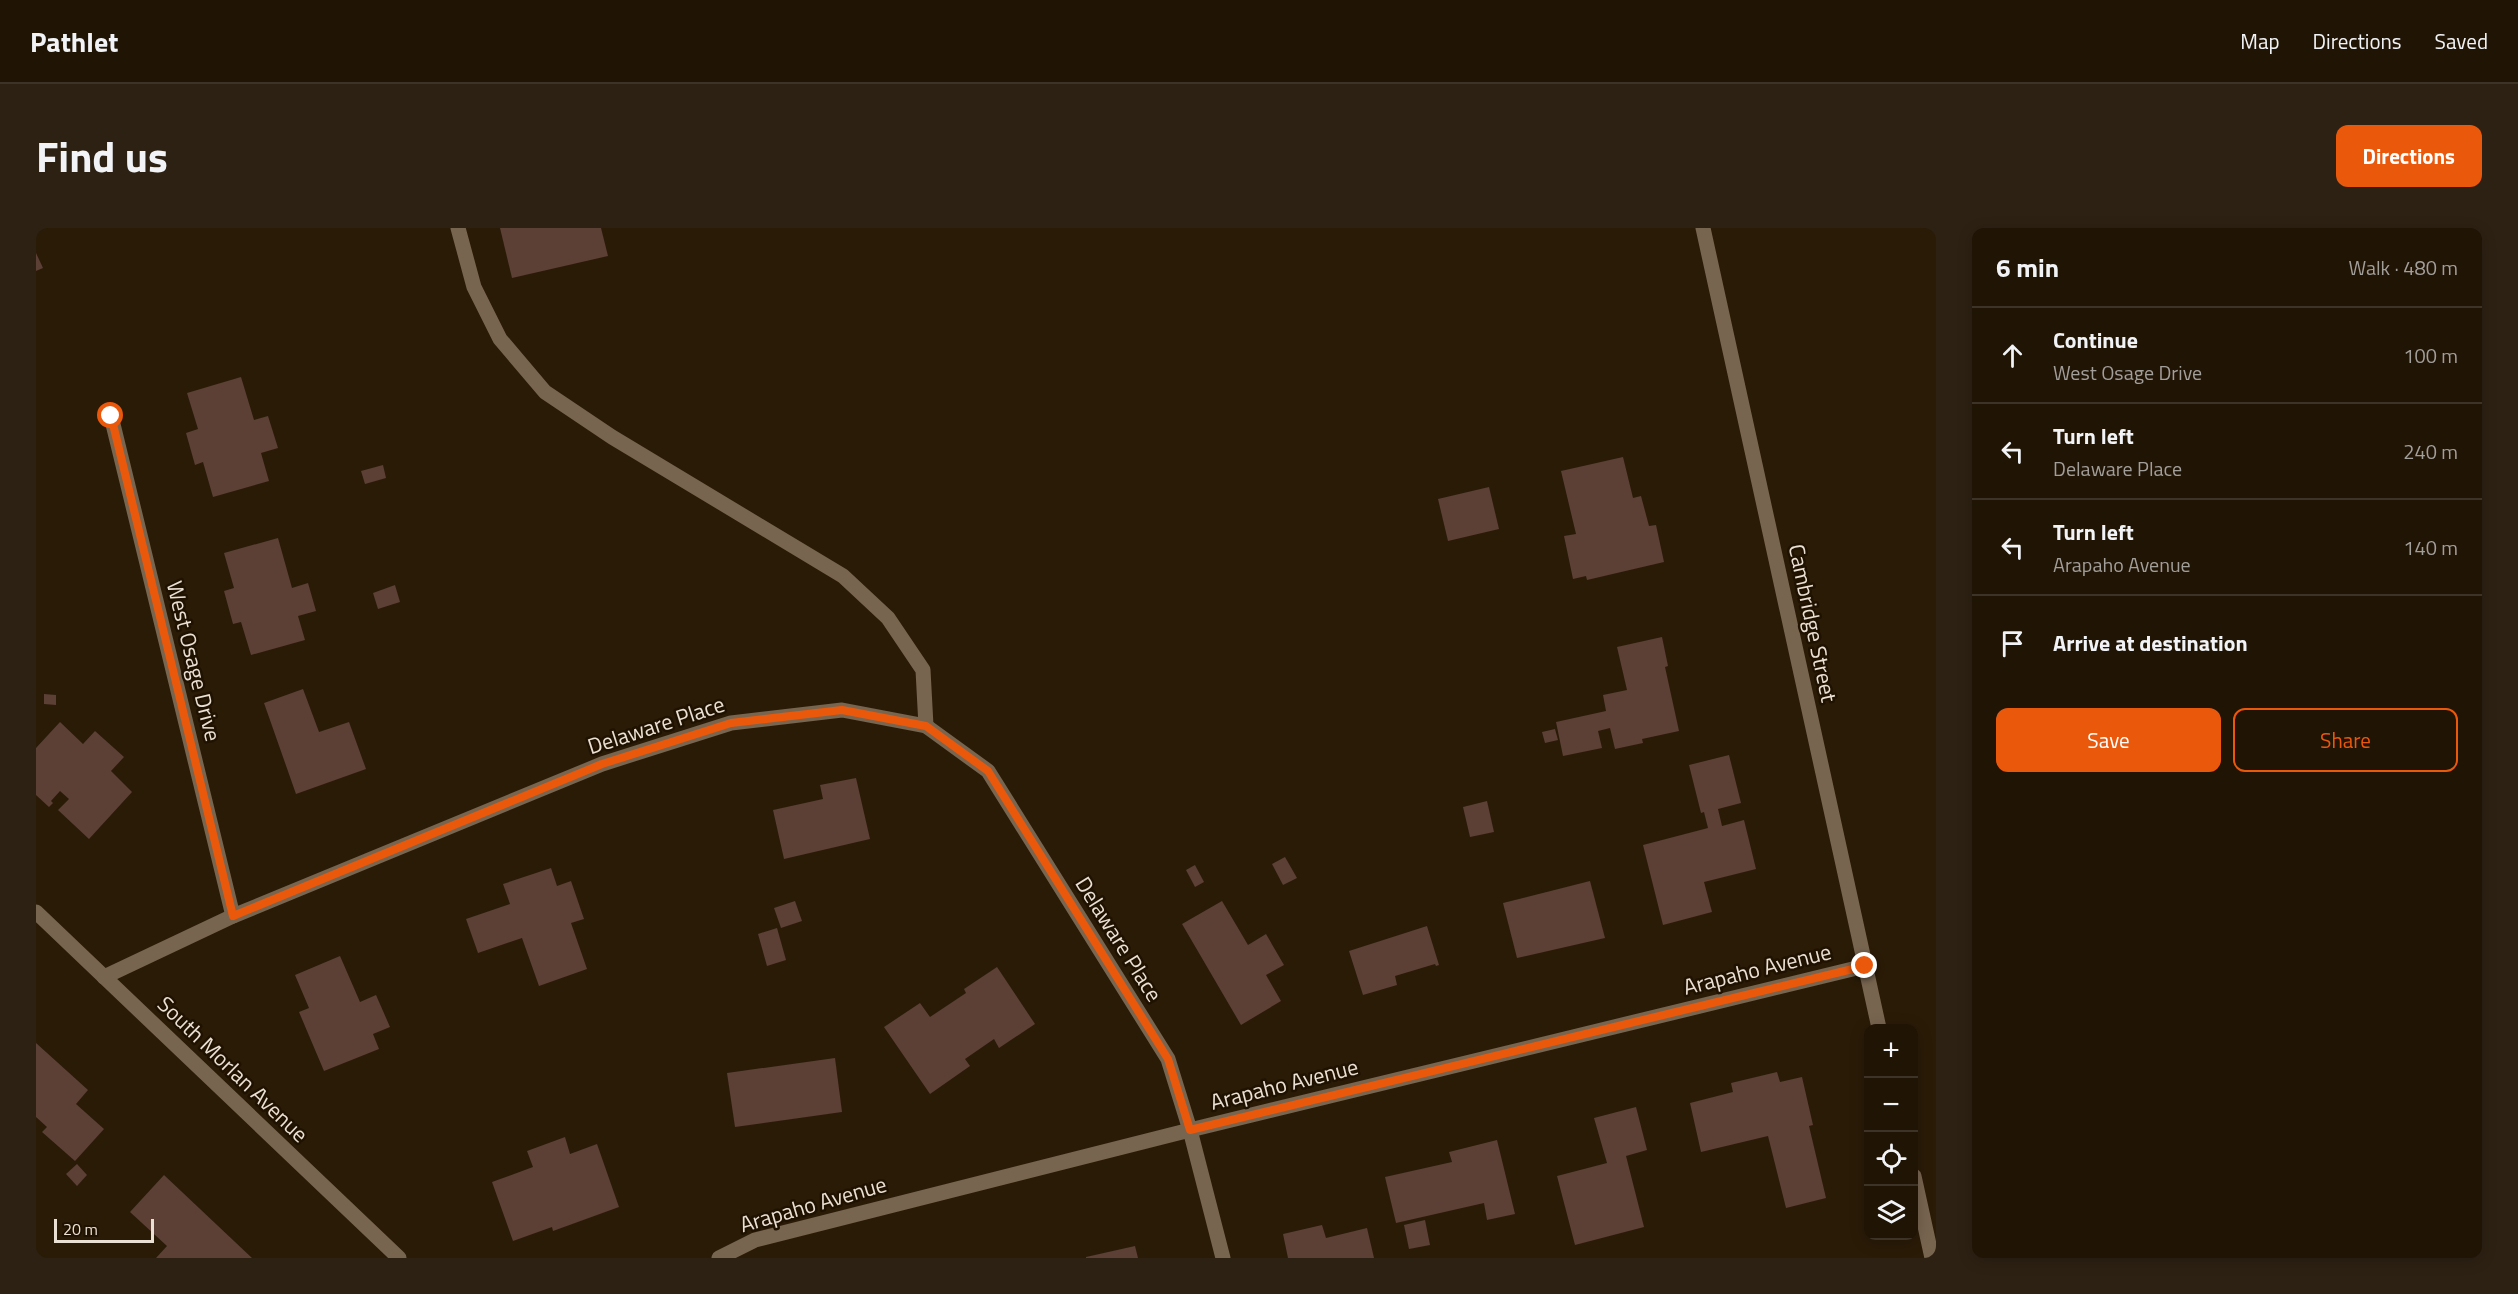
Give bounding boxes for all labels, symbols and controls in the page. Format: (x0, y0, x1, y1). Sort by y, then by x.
text: Pathlet (30, 20, 118, 63)
text: Map (2240, 25, 2280, 57)
text: Directions (2313, 25, 2402, 57)
text: Saved (2435, 25, 2488, 57)
text: Find us (36, 124, 168, 188)
button: Directions (2336, 125, 2482, 187)
text: 6 min (1996, 248, 2059, 287)
text: Walk · 480 m (2349, 252, 2458, 283)
text: Continue (2053, 323, 2138, 357)
icon: ahead (1996, 339, 2029, 372)
text: 100 m (2403, 340, 2458, 371)
text: West Osage Drive (2053, 357, 2202, 388)
route start (97, 402, 123, 428)
text: Turn left (2053, 419, 2134, 453)
icon: left (1996, 435, 2029, 468)
text: 240 m (2403, 436, 2458, 467)
text: Delaware Place (2053, 453, 2182, 484)
text: Turn left (2053, 515, 2134, 549)
icon: left (1996, 531, 2029, 564)
text: 140 m (2403, 532, 2458, 563)
street label: Cambridge Street (1780, 541, 1846, 706)
text: Arapaho Avenue (2053, 549, 2191, 580)
street label: West Osage Drive (158, 577, 230, 745)
text: Arrive at destination (2053, 626, 2248, 660)
icon: arrive (1996, 627, 2029, 660)
street label: Delaware Place (583, 687, 729, 763)
button: Save (1996, 708, 2221, 772)
button: Share (2233, 708, 2458, 772)
street label: Delaware Place (1067, 870, 1171, 1008)
street label: Arapaho Avenue (1679, 934, 1835, 1004)
route end (1851, 952, 1877, 978)
street label: South Morlan Avenue (150, 988, 316, 1150)
map controls (1864, 1024, 1918, 1240)
button: + (1864, 1024, 1918, 1078)
street label: Arapaho Avenue (1206, 1049, 1362, 1119)
button: − (1864, 1078, 1918, 1132)
button: locate (1864, 1132, 1918, 1186)
street label: Arapaho Avenue (736, 1167, 890, 1241)
button: layers (1864, 1186, 1918, 1240)
scale bar (54, 1216, 154, 1244)
text: 20 m (63, 1217, 98, 1241)

